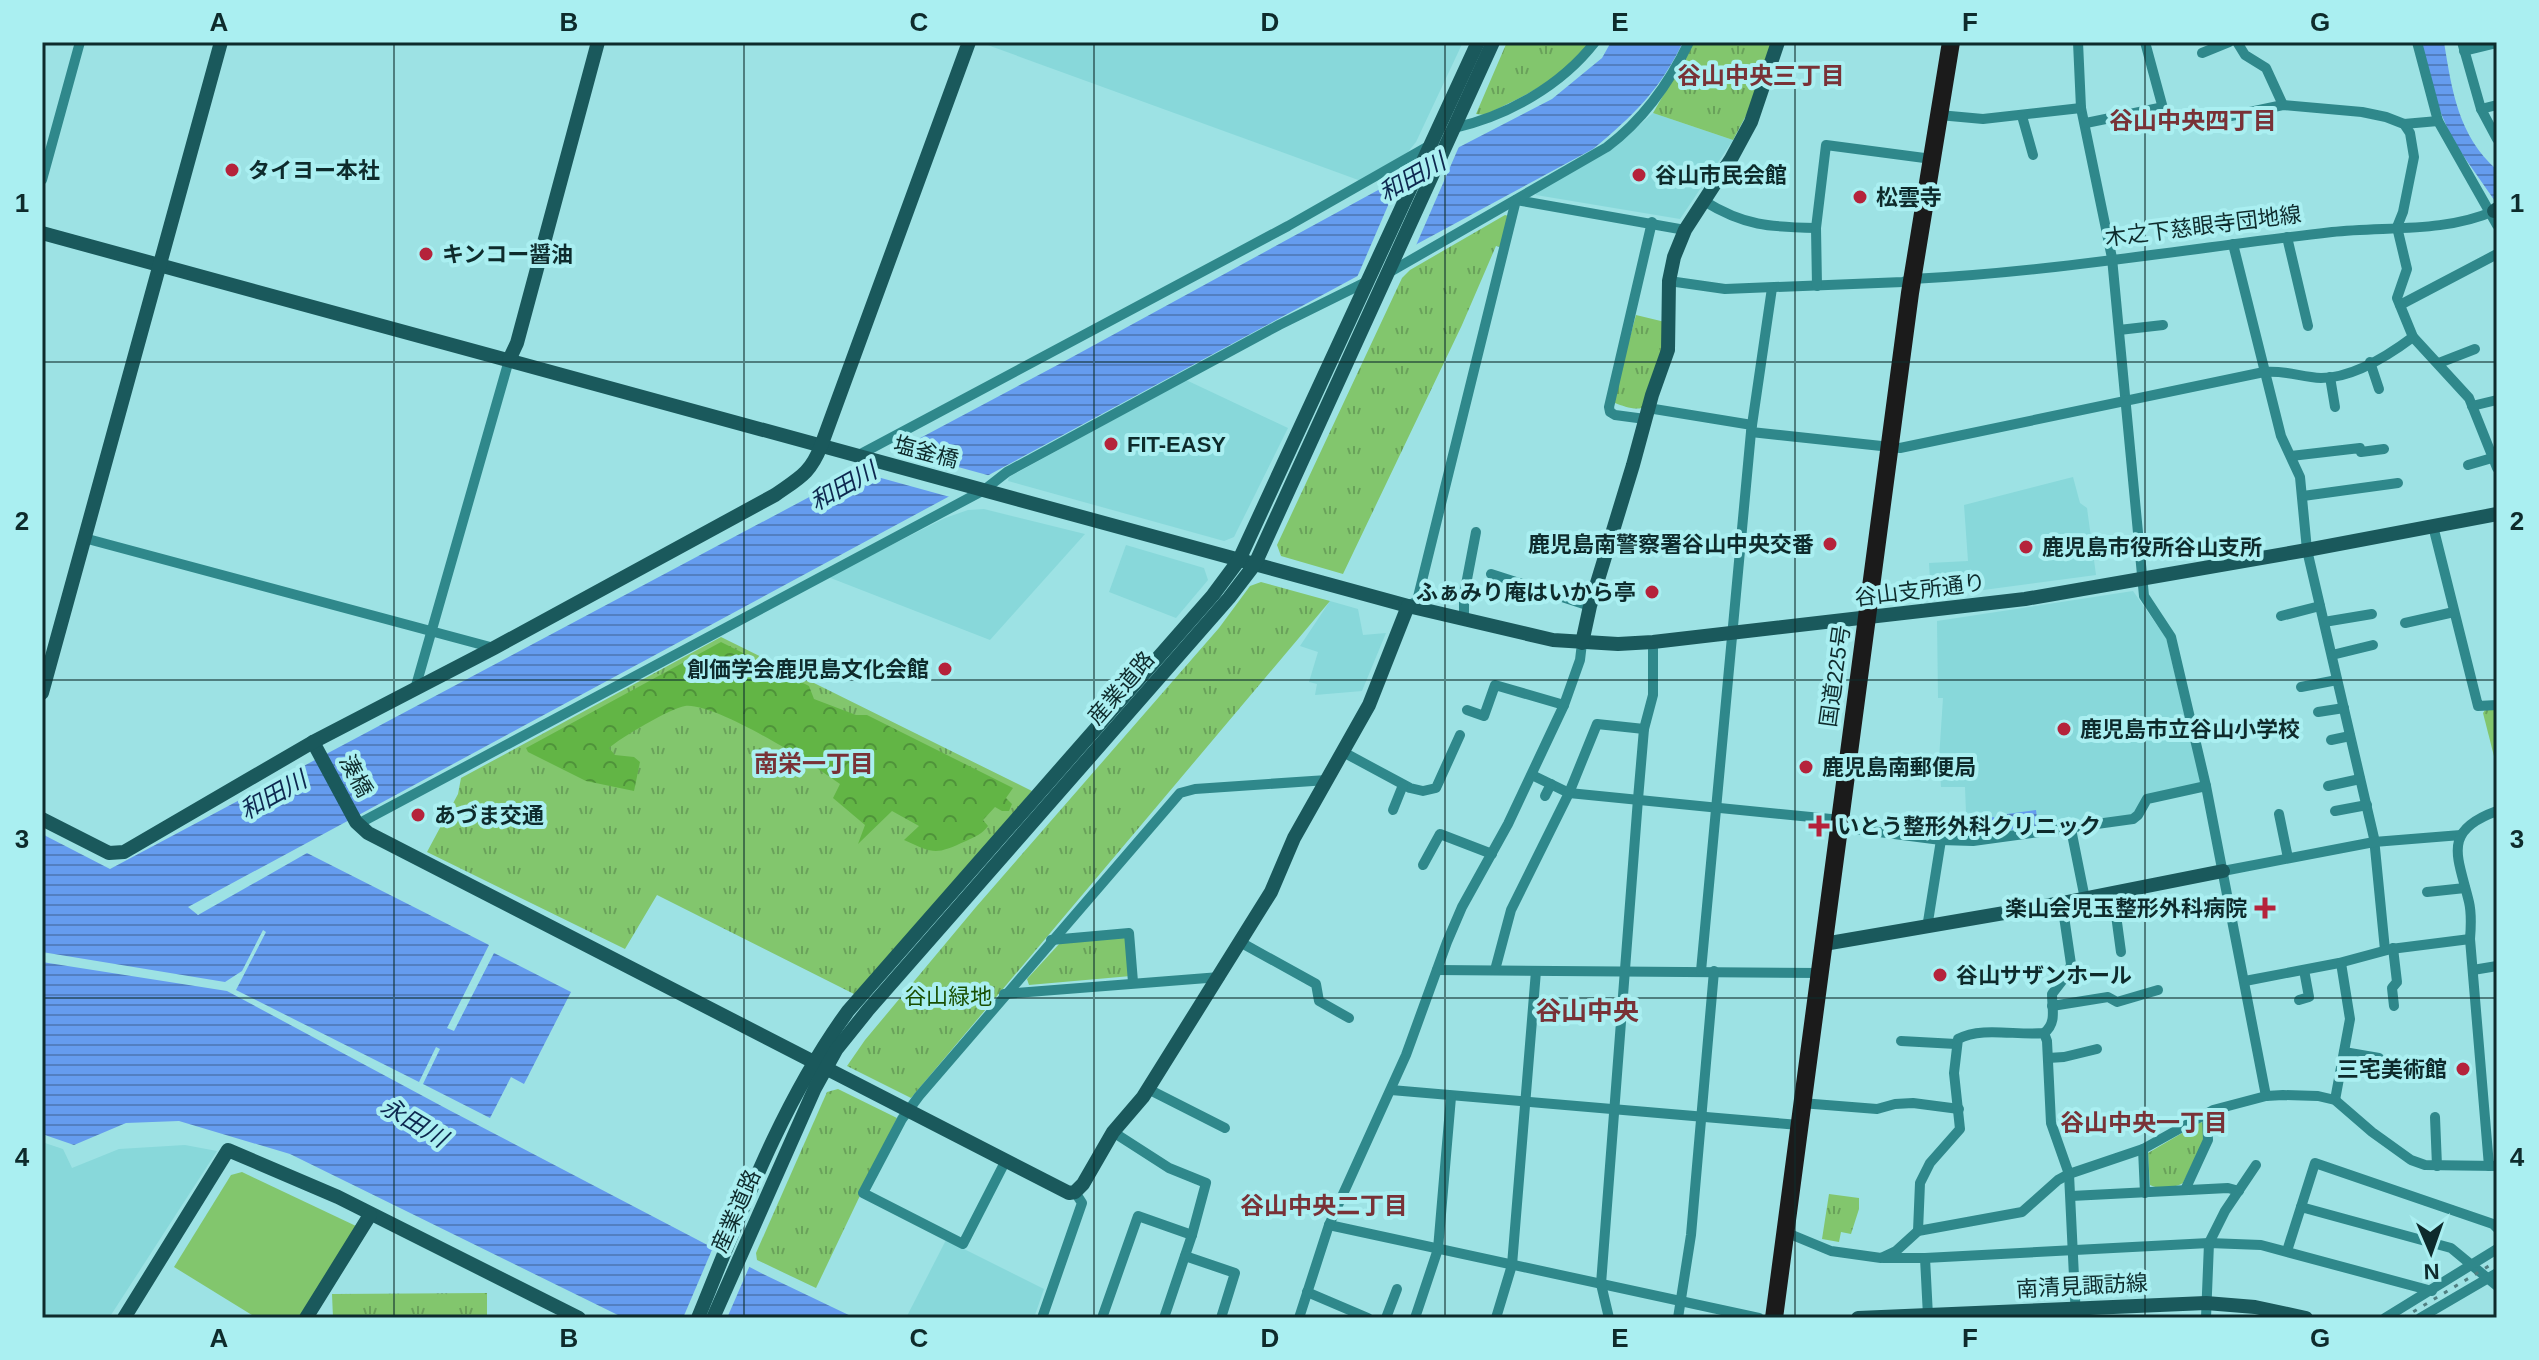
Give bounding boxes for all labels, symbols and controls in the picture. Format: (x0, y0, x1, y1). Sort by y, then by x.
text: A (210, 7, 229, 37)
text: B (560, 7, 578, 37)
text: C (910, 7, 929, 37)
text: D (1261, 7, 1279, 37)
text: E (1611, 7, 1629, 37)
text: F (1962, 7, 1978, 37)
text: G (2310, 7, 2330, 37)
district label: 谷山中央三丁目 (1677, 62, 1845, 89)
district label: 谷山中央四丁目 (2109, 107, 2277, 134)
water label: 和田川 (1374, 146, 1453, 206)
place label: タイヨー本社 (248, 158, 380, 183)
marker: タイヨー本社 (223, 161, 241, 179)
place label: 谷山市民会館 (1655, 163, 1787, 188)
marker: 谷山市民会館 (1630, 166, 1648, 184)
place label: 松雲寺 (1876, 185, 1942, 210)
text: 1 (15, 188, 29, 218)
marker: 松雲寺 (1851, 188, 1869, 206)
text: 1 (2510, 188, 2524, 218)
street label: 木之下慈眼寺団地線 (2103, 202, 2303, 250)
place label: キンコー醤油 (442, 242, 573, 267)
marker: キンコー醤油 (417, 245, 435, 263)
street label: 塩釜橋 (891, 431, 961, 473)
place label: FIT-EASY (1127, 432, 1226, 457)
marker: FIT-EASY (1102, 435, 1120, 453)
water label: 和田川 (805, 455, 884, 515)
text: 2 (15, 506, 29, 536)
text: 2 (2510, 506, 2524, 536)
place label: 鹿児島南警察署谷山中央交番 (1528, 532, 1814, 557)
marker: 鹿児島南警察署谷山中央交番 (1821, 535, 1839, 553)
place label: 鹿児島市役所谷山支所 (2042, 535, 2262, 560)
marker: 鹿児島市役所谷山支所 (2017, 538, 2035, 556)
street label: 谷山支所通り (1853, 570, 1987, 610)
place label: ふぁみり庵はいから亭 (1416, 580, 1636, 605)
marker: ふぁみり庵はいから亭 (1643, 583, 1661, 601)
street label: 国道225号 (1815, 623, 1855, 729)
street label: 産業道路 (1083, 647, 1159, 729)
place label: 創価学会鹿児島文化会館 (687, 657, 929, 682)
marker: 創価学会鹿児島文化会館 (936, 660, 954, 678)
place label: 鹿児島市立谷山小学校 (2080, 717, 2300, 742)
marker: 鹿児島市立谷山小学校 (2055, 720, 2073, 738)
district label: 南栄一丁目 (754, 750, 874, 777)
street label: 湊橋 (335, 751, 377, 801)
place label: 鹿児島南郵便局 (1822, 755, 1976, 780)
marker: 鹿児島南郵便局 (1797, 758, 1815, 776)
water label: 和田川 (235, 764, 314, 824)
place label: あづま交通 (434, 803, 544, 828)
marker: あづま交通 (409, 806, 427, 824)
place label: いとう整形外科クリニック (1837, 814, 2101, 839)
marker: いとう整形外科クリニック (1808, 815, 1830, 837)
text: 3 (15, 824, 29, 854)
text: 3 (2510, 824, 2524, 854)
place label: 楽山会児玉整形外科病院 (2005, 896, 2247, 921)
marker: 楽山会児玉整形外科病院 (2254, 897, 2276, 919)
place label: 谷山サザンホール (1956, 963, 2132, 988)
marker: 谷山サザンホール (1931, 966, 1949, 984)
park label: 谷山緑地 (904, 984, 992, 1009)
district label: 谷山中央 (1535, 996, 1639, 1026)
place label: 三宅美術館 (2337, 1057, 2447, 1082)
marker: 三宅美術館 (2454, 1060, 2472, 1078)
water label: 永田川 (376, 1092, 454, 1154)
district label: 谷山中央一丁目 (2060, 1109, 2228, 1136)
text: 4 (15, 1142, 30, 1172)
text: 4 (2510, 1142, 2525, 1172)
street label: 産業道路 (707, 1166, 765, 1256)
district label: 谷山中央二丁目 (1240, 1192, 1408, 1219)
north arrow (2391, 1212, 2471, 1292)
text: N (2423, 1259, 2440, 1284)
street label: 南清見諏訪線 (2015, 1270, 2149, 1302)
text: A (210, 1323, 229, 1353)
text: B (560, 1323, 578, 1353)
text: C (910, 1323, 929, 1353)
text: D (1261, 1323, 1279, 1353)
text: E (1611, 1323, 1629, 1353)
text: F (1962, 1323, 1978, 1353)
text: G (2310, 1323, 2330, 1353)

